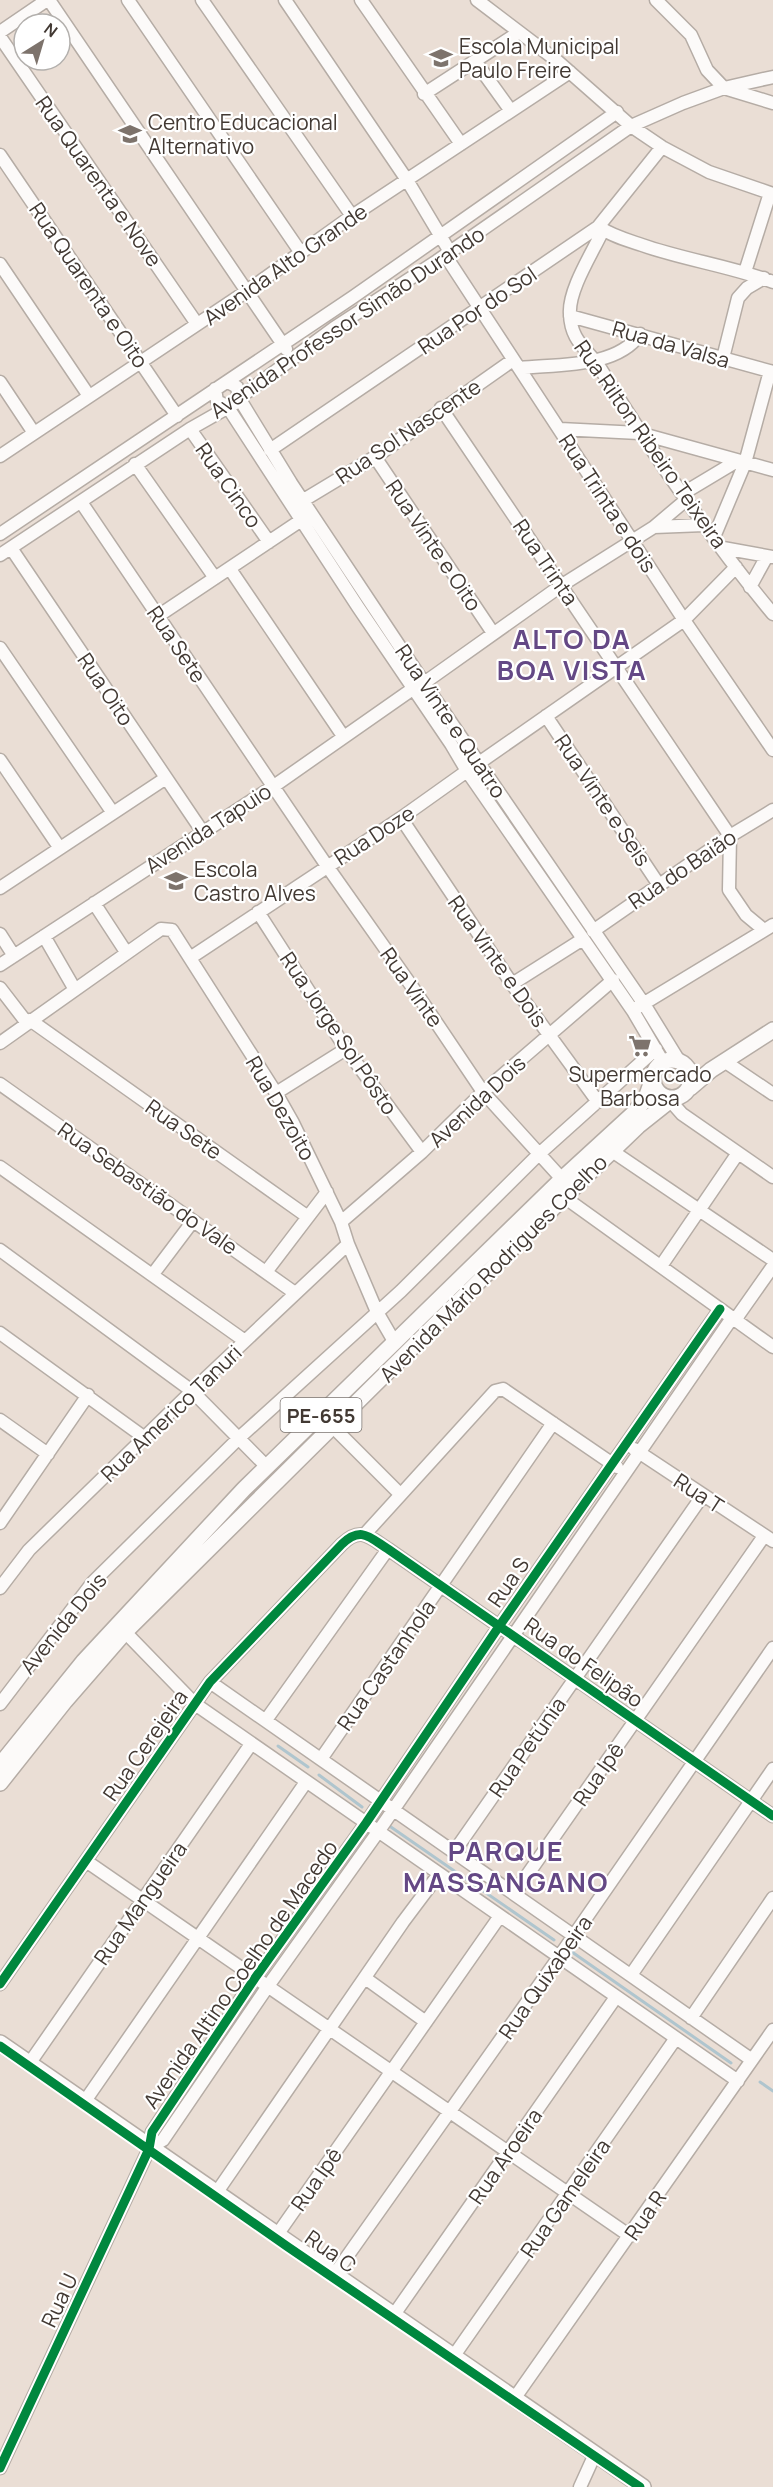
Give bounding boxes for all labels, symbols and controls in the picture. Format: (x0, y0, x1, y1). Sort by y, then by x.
north arrow (12, 12, 72, 72)
text: N (40, 18, 62, 42)
place label: Escola Municipal Paulo Freire (459, 32, 619, 84)
school or university icon: Escola Municipal Paulo Freire (428, 45, 454, 71)
street label: Rua Quarenta e Nove (29, 90, 169, 272)
place label: Centro Educacional Alternativo (148, 108, 338, 160)
school or university icon: Centro Educacional Alternativo (117, 121, 143, 147)
street label: Rua Quarenta e Oito (23, 197, 155, 373)
street label: Avenida Alto Grande (198, 197, 372, 331)
street label: Avenida Professor Simão Durando (204, 220, 490, 424)
street label: Rua Por do Sol (412, 260, 542, 360)
street label: Rua da Valsa (609, 314, 733, 374)
street label: Rua Rilton Ribeiro Teixeira (568, 334, 734, 554)
street label: Rua Sol Nascente (330, 372, 486, 490)
street label: Rua Trinta e dois (553, 428, 663, 578)
street label: Rua Cinco (190, 437, 268, 533)
street label: Rua Vinte e Oito (380, 474, 488, 616)
street label: Rua Trinta (507, 514, 585, 610)
street label: Rua Sete (141, 600, 213, 688)
district label: ALTO DA BOA VISTA (497, 620, 647, 688)
street label: Rua Vinte e Quatro (389, 639, 513, 803)
street label: Rua Oito (71, 647, 141, 731)
street label: Rua Vinte e Seis (549, 729, 657, 871)
street label: Avenida Tapuio (139, 777, 277, 879)
street label: Rua Doze (329, 799, 419, 871)
street label: Rua do Baião (623, 823, 741, 915)
place label: Escola Castro Alves (194, 855, 316, 907)
school or university icon: Escola Castro Alves (163, 868, 189, 894)
street label: Rua Vinte e Dois (442, 890, 554, 1032)
street label: Rua Vinte (374, 942, 450, 1032)
street label: Rua Jorge Sol Pôsto (274, 946, 404, 1120)
supermarket icon: Supermercado Barbosa (627, 1033, 653, 1059)
street label: Avenida Dois (423, 1049, 531, 1153)
street label: Rua Dezoito (240, 1051, 322, 1165)
place label: Supermercado Barbosa (568, 1060, 712, 1112)
street label: Rua Sete (140, 1093, 228, 1165)
street label: Rua Sebastião do Vale (53, 1115, 243, 1261)
street label: Avenida Mário Rodrigues Coelho (373, 1148, 613, 1388)
street label: Rua Americo Tanuri (95, 1339, 247, 1487)
road number: PE-655 (280, 1398, 362, 1432)
street label: Rua T (669, 1467, 730, 1520)
street label: Rua S (481, 1552, 535, 1612)
street label: Avenida Dois (13, 1566, 113, 1680)
street label: Rua Castanhola (331, 1594, 441, 1736)
street label: Rua do Felipão (519, 1611, 649, 1713)
street label: Rua Cerejeira (96, 1684, 194, 1806)
street label: Rua Petúnia (482, 1691, 572, 1803)
street label: Rua Ipê (566, 1737, 630, 1811)
district label: PARQUE MASSANGANO (403, 1832, 609, 1900)
street label: Avenida Altino Coelho de Macedo (136, 1834, 344, 2114)
street label: Rua Mangueira (87, 1836, 193, 1970)
street label: Rua Quixabeira (492, 1910, 598, 2044)
street label: Rua Aroeira (462, 2103, 548, 2209)
street label: Rua Gameleira (514, 2133, 616, 2263)
street label: Rua Ipê (284, 2142, 348, 2216)
street label: Rua R (618, 2185, 672, 2245)
street label: Rua C (300, 2223, 362, 2279)
street label: Rua U (34, 2269, 84, 2331)

